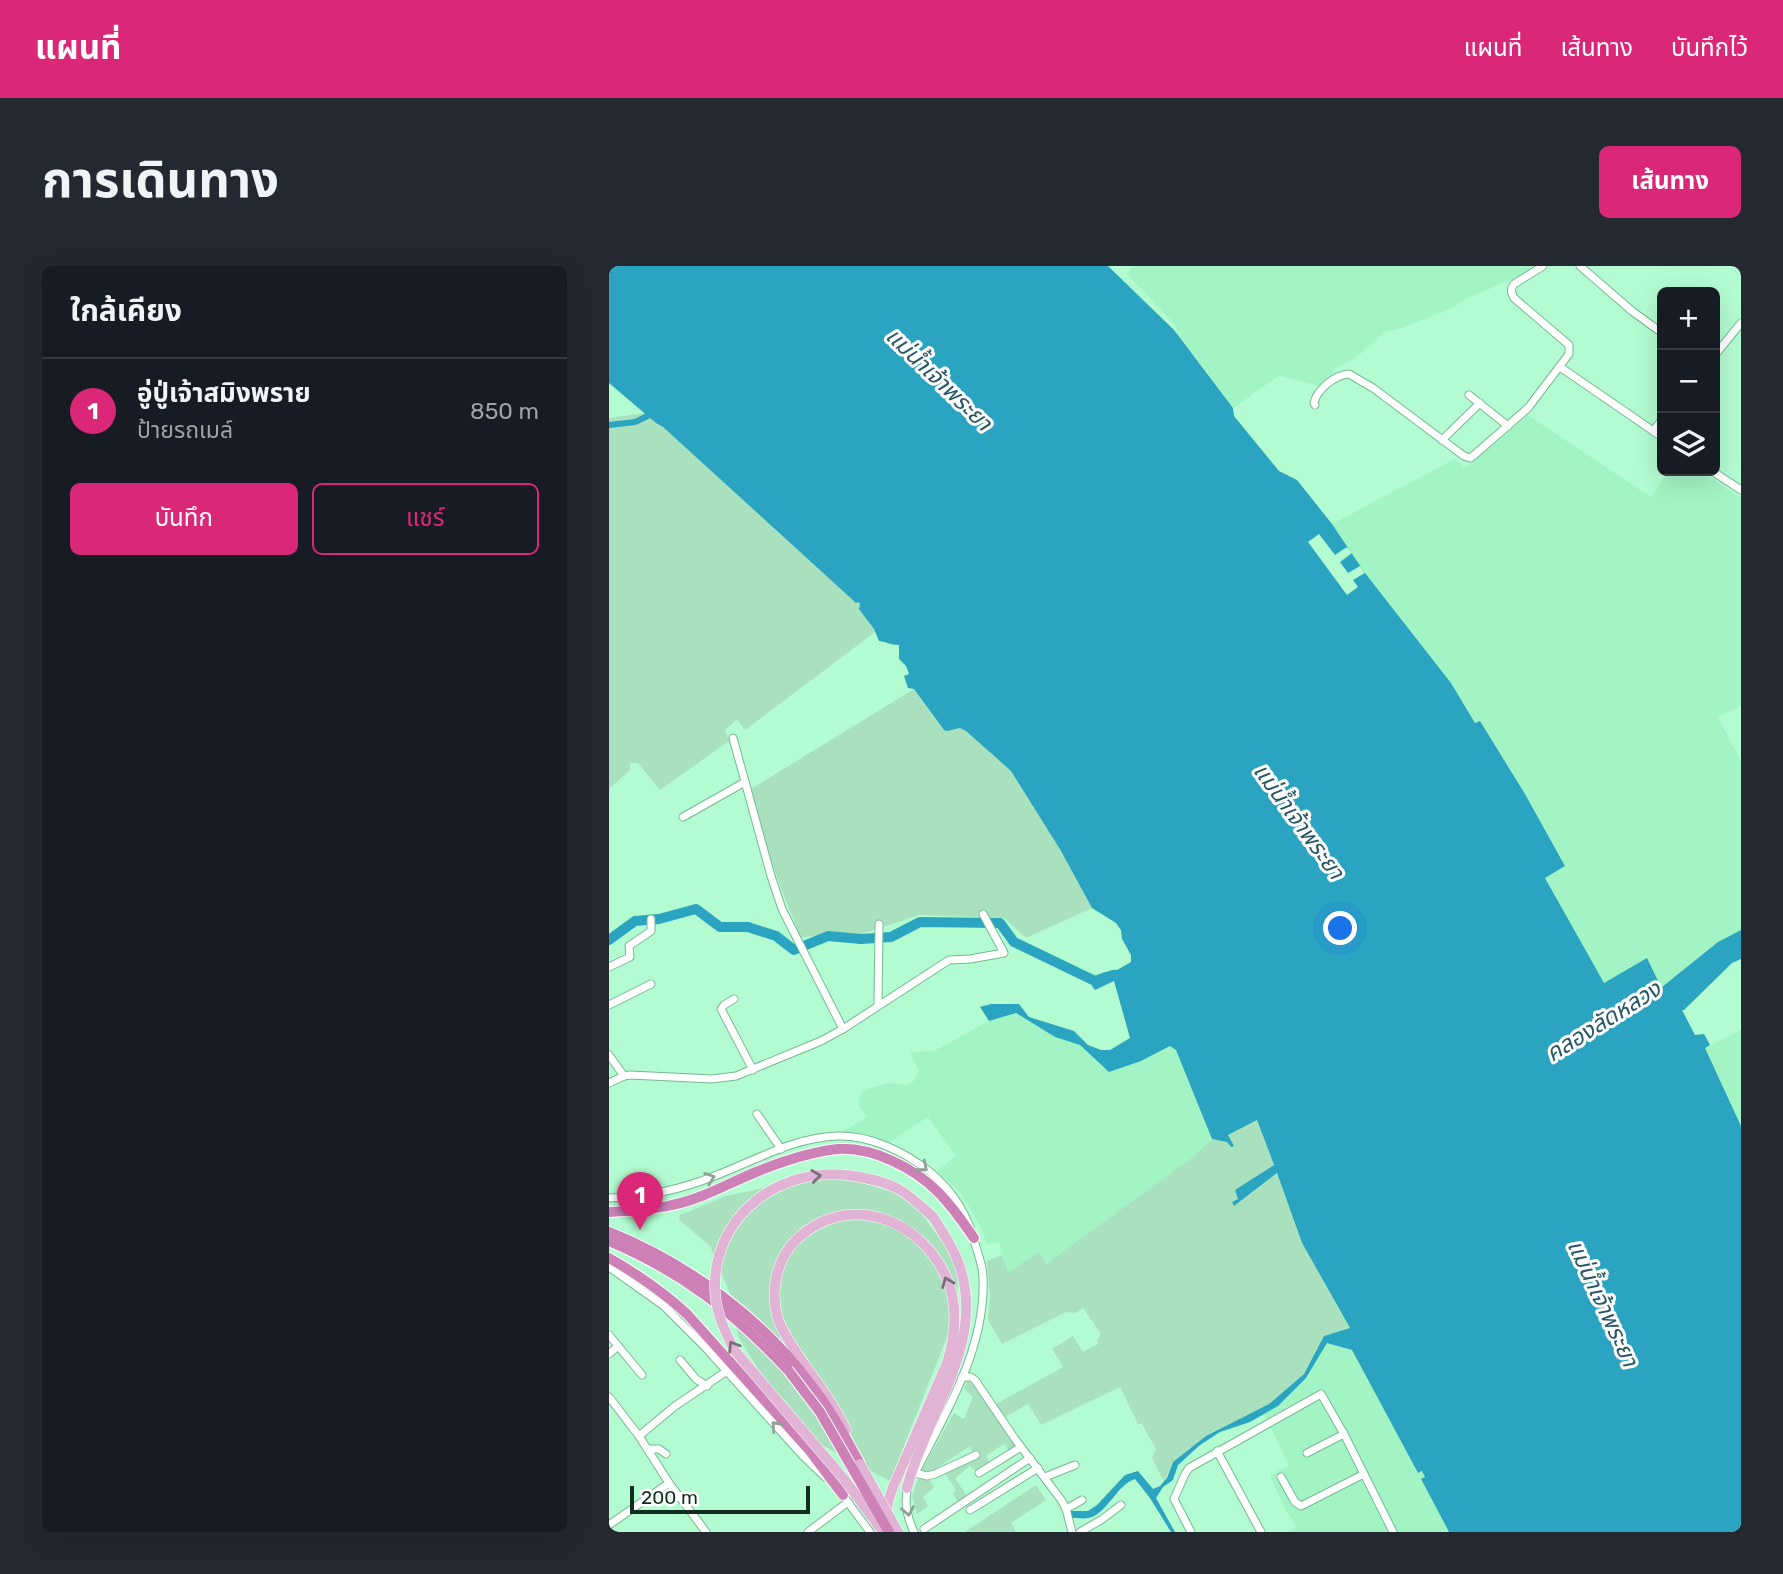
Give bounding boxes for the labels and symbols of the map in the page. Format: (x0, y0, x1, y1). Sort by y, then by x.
water label: แม่น้ำเจ้าพระยา (880, 320, 1000, 438)
water label: แม่น้ำเจ้าพระยา (1248, 756, 1353, 886)
your location (1323, 911, 1357, 945)
water label: คลองลัดหลวง (1540, 974, 1667, 1067)
one-way arrow (916, 1158, 928, 1171)
one-way arrow (810, 1168, 821, 1183)
pin: 1 (617, 1172, 663, 1230)
one-way arrow (703, 1172, 716, 1186)
water label: แม่น้ำเจ้าพระยา (1562, 1234, 1647, 1372)
one-way arrow (941, 1277, 955, 1289)
one-way arrow (728, 1340, 741, 1353)
one-way arrow (772, 1421, 784, 1434)
scale bar (630, 1483, 810, 1515)
one-way arrow (900, 1505, 915, 1517)

